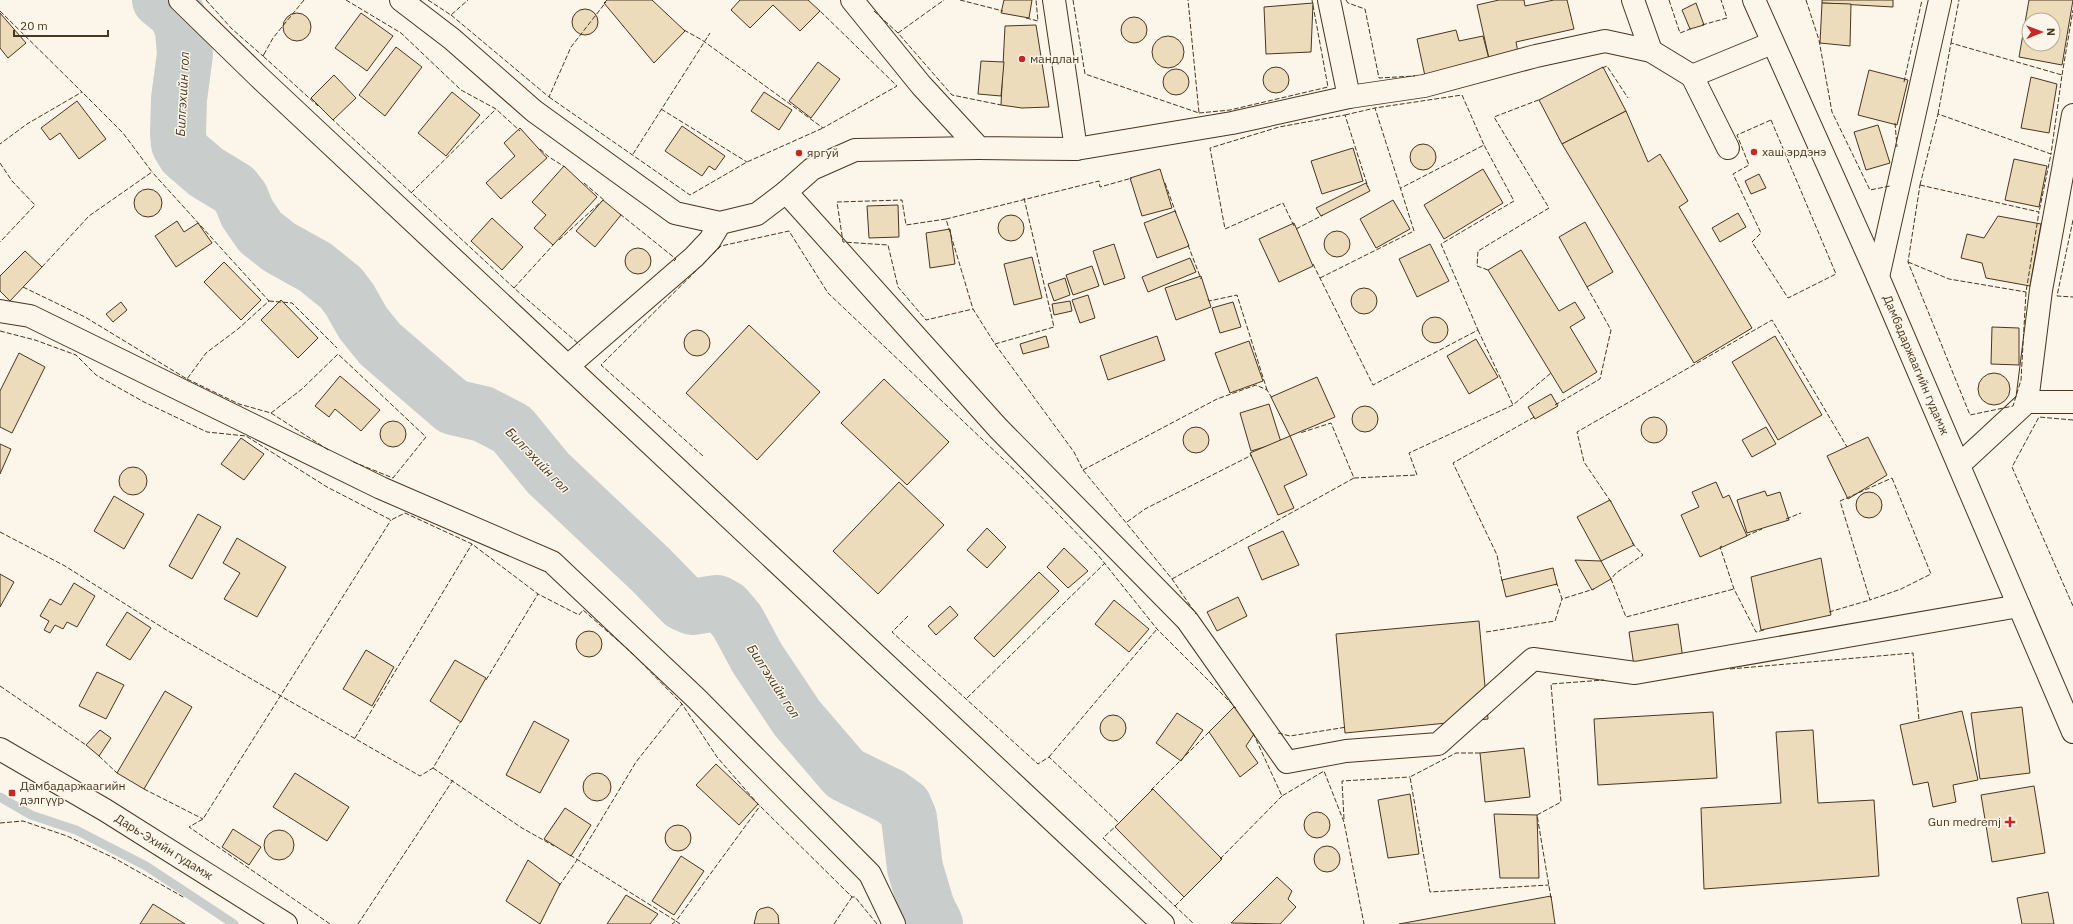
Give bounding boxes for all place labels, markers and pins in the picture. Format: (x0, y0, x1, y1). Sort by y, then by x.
place label: мандлан (1030, 51, 1079, 66)
marker: мандлан (1017, 54, 1027, 64)
place label: хаш эрдэнэ (1762, 144, 1826, 159)
place label: яргуй (807, 145, 839, 160)
marker: хаш эрдэнэ (1749, 147, 1759, 157)
marker: яргуй (794, 148, 804, 158)
place label: Дамбадаржаагийн дэлгүүр (20, 778, 126, 807)
marker: Дамбадаржаагийн дэлгүүр (7, 788, 17, 798)
place label: Gun medremj (1928, 814, 2001, 829)
marker: Gun medremj (2004, 816, 2016, 828)

